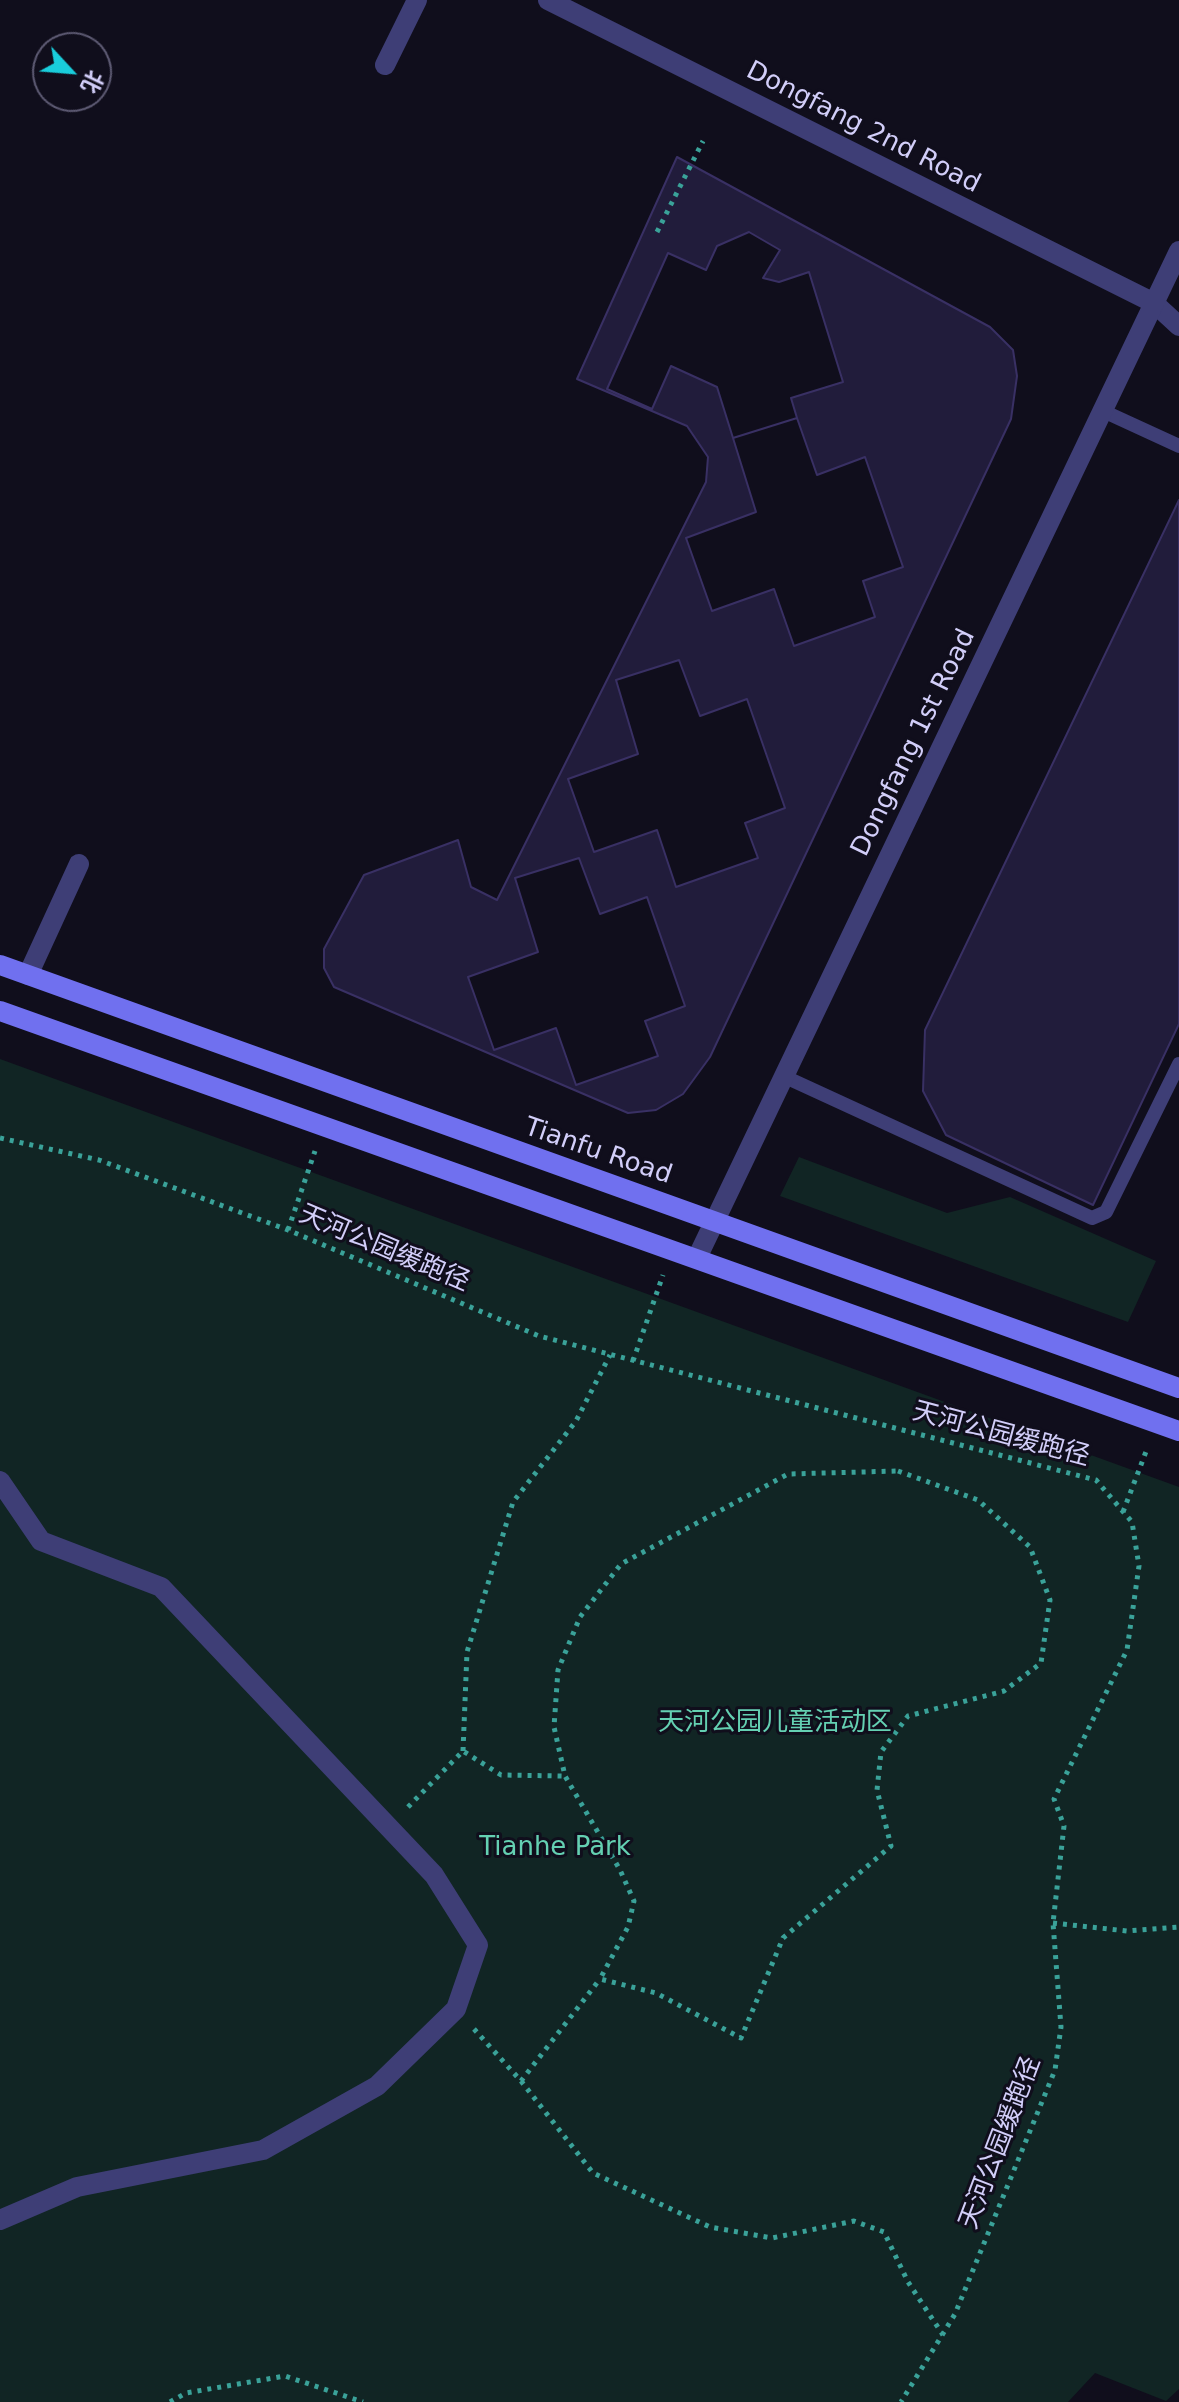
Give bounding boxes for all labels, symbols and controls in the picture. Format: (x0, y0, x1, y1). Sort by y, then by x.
north arrow (32, 32, 112, 112)
street label: Dongfang 2nd Road (741, 55, 985, 201)
text: 北 (76, 66, 108, 97)
street label: Dongfang 1st Road (845, 624, 983, 862)
street label: Tianfu Road (520, 1112, 676, 1192)
street label: 天河公园缓跑径 (294, 1199, 474, 1299)
street label: 天河公园缓跑径 (909, 1396, 1093, 1474)
park label: 天河公园儿童活动区 (658, 1707, 892, 1739)
park label: Tianhe Park (479, 1832, 631, 1864)
street label: 天河公园缓跑径 (954, 2052, 1048, 2234)

